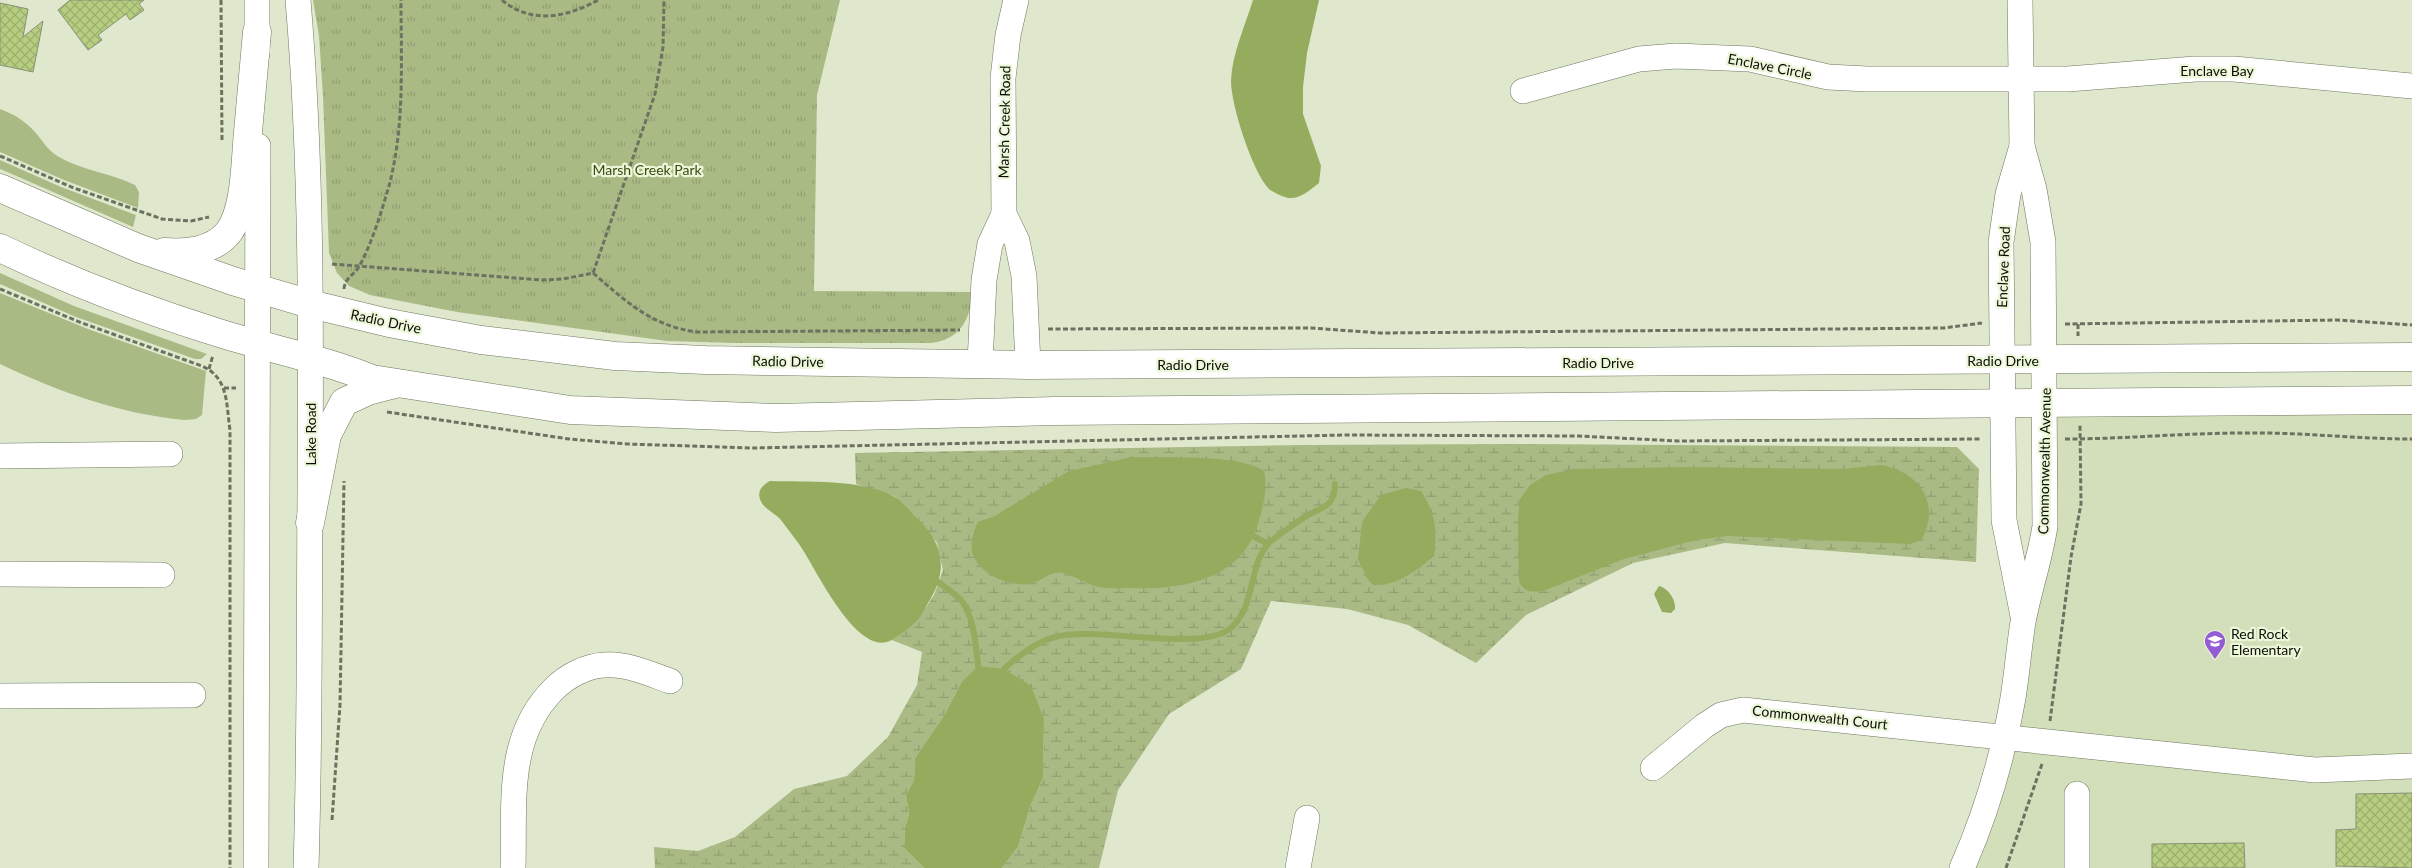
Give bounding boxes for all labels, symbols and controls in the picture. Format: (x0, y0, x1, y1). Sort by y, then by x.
street label: Enclave Circle (1726, 50, 1814, 82)
street label: Enclave Bay (2180, 62, 2255, 79)
street label: Marsh Creek Road (995, 65, 1013, 179)
park label: Marsh Creek Park (592, 161, 702, 178)
street label: Enclave Road (1993, 226, 2013, 308)
street label: Radio Drive (349, 305, 423, 337)
street label: Radio Drive (752, 352, 824, 370)
street label: Radio Drive (1967, 352, 2039, 369)
street label: Radio Drive (1562, 354, 1634, 371)
street label: Radio Drive (1157, 356, 1229, 373)
street label: Commonwealth Avenue (2034, 387, 2054, 535)
street label: Lake Road (302, 403, 319, 465)
place label: Red Rock Elementary (2231, 625, 2301, 658)
school or university icon: Red Rock Elementary (2203, 629, 2227, 660)
street label: Commonwealth Court (1752, 701, 1888, 733)

